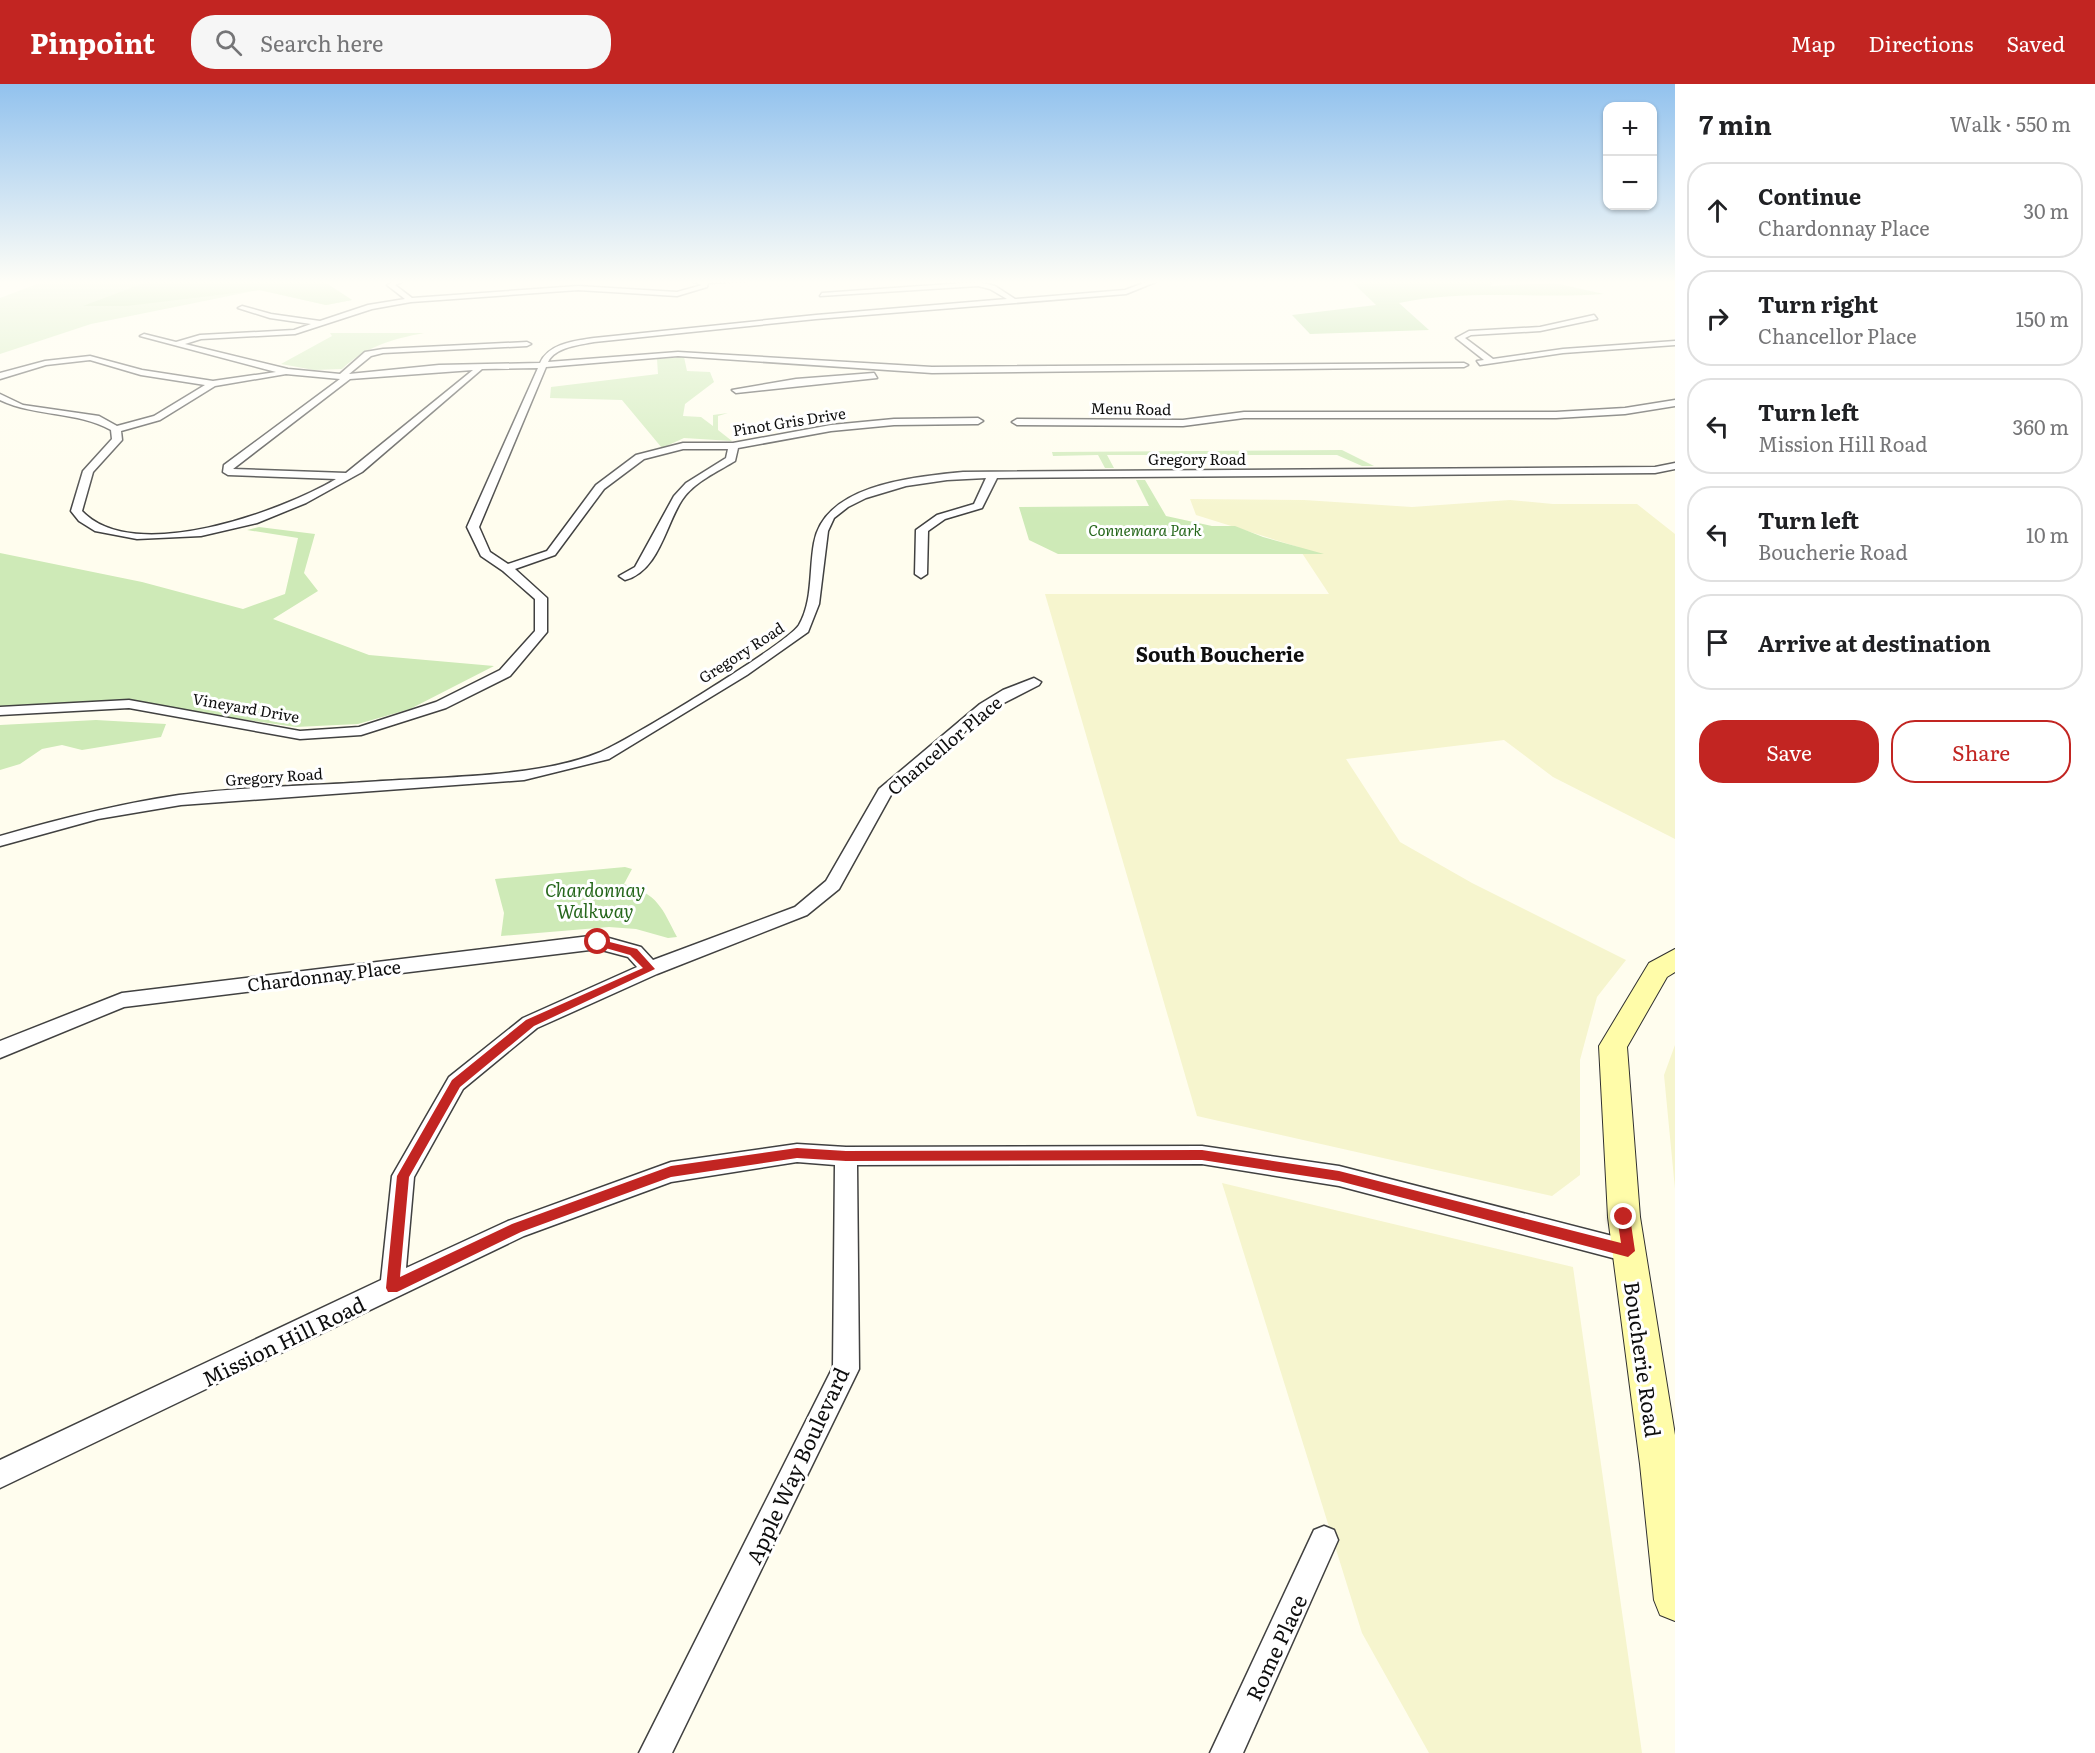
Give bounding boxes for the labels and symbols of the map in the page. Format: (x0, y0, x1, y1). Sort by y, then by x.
street label: Menu Road (1090, 396, 1172, 420)
street label: Pinot Gris Drive (731, 401, 847, 441)
street label: Gregory Road (1148, 447, 1246, 470)
park label: Connemara Park (1088, 518, 1203, 541)
street label: Gregory Road (694, 616, 788, 688)
district label: South Boucherie (1136, 638, 1304, 668)
street label: Vineyard Drive (191, 686, 301, 728)
street label: Chancellor Place (881, 689, 1007, 801)
street label: Gregory Road (224, 761, 324, 791)
park label: Chardonnay Walkway (545, 876, 645, 924)
route start (584, 928, 610, 954)
street label: Chardonnay Place (246, 952, 402, 998)
route end (1610, 1203, 1636, 1229)
street label: Boucherie Road (1618, 1279, 1670, 1439)
street label: Mission Hill Road (196, 1287, 370, 1393)
street label: Apple Way Boulevard (737, 1361, 855, 1569)
street label: Rome Place (1237, 1589, 1313, 1705)

